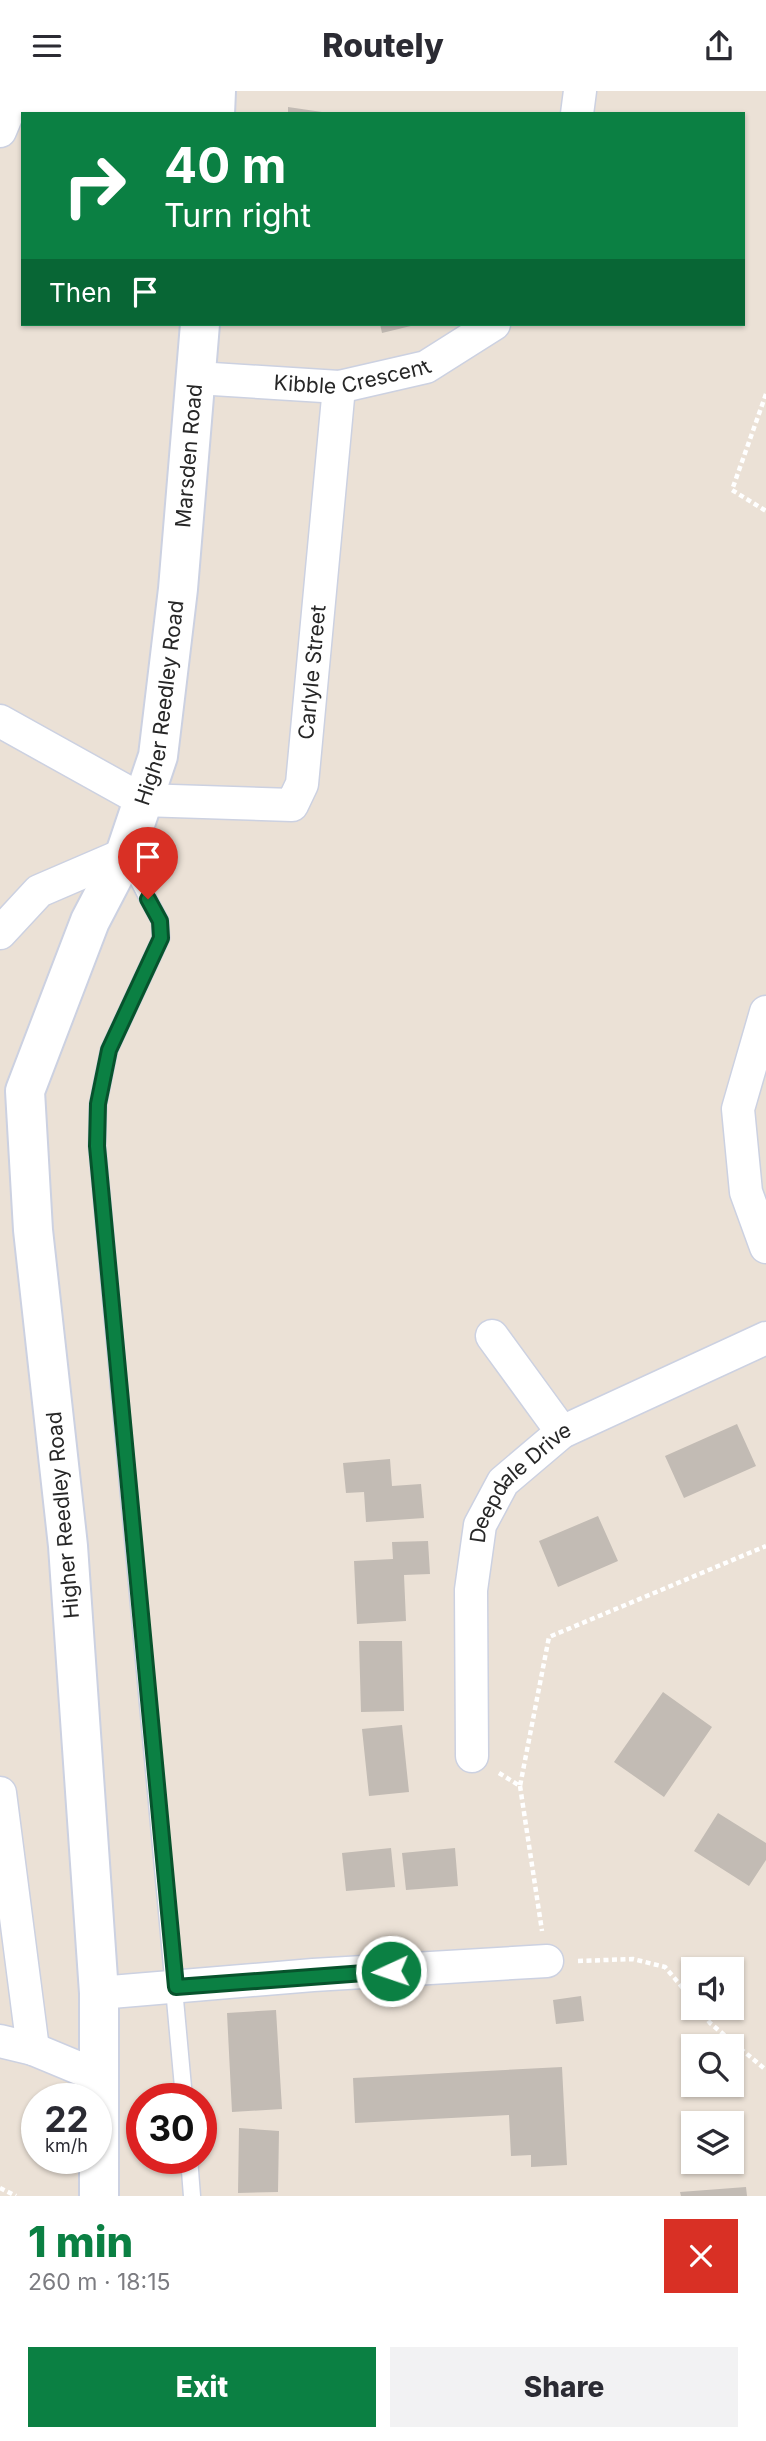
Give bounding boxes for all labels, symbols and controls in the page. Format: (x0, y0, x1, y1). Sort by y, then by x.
text: Routely (322, 26, 444, 65)
icon: menu (28, 27, 66, 65)
icon: share (700, 27, 738, 65)
text: 40 m (164, 136, 287, 195)
icon: right (49, 140, 140, 231)
text: Turn right (164, 196, 311, 235)
icon: arrive (126, 273, 164, 311)
text: Then (49, 277, 112, 308)
street label: Kibble Crescent (273, 354, 436, 399)
street label: Marsden Road (170, 383, 207, 529)
street label: Higher Reedley Road (129, 599, 189, 808)
street label: Carlyle Street (293, 604, 331, 741)
pin (118, 827, 178, 899)
icon: arrive (129, 838, 167, 876)
street label: Higher Reedley Road (41, 1410, 84, 1620)
street label: Deepdale Drive (465, 1417, 575, 1544)
position arrow (354, 1934, 428, 2008)
map controls (681, 1957, 744, 2174)
button: sound (681, 1957, 744, 2020)
button: search (681, 2034, 744, 2097)
speed limit sign: 30 (126, 2083, 217, 2174)
text: 22 (44, 2098, 89, 2140)
button: layers (681, 2111, 744, 2174)
text: km/h (45, 2135, 88, 2156)
text: 1 min (28, 2216, 133, 2267)
button: close (664, 2219, 738, 2293)
text: 260 m · 18:15 (28, 2268, 171, 2296)
button: Exit (28, 2347, 376, 2427)
button: Share (390, 2347, 738, 2427)

